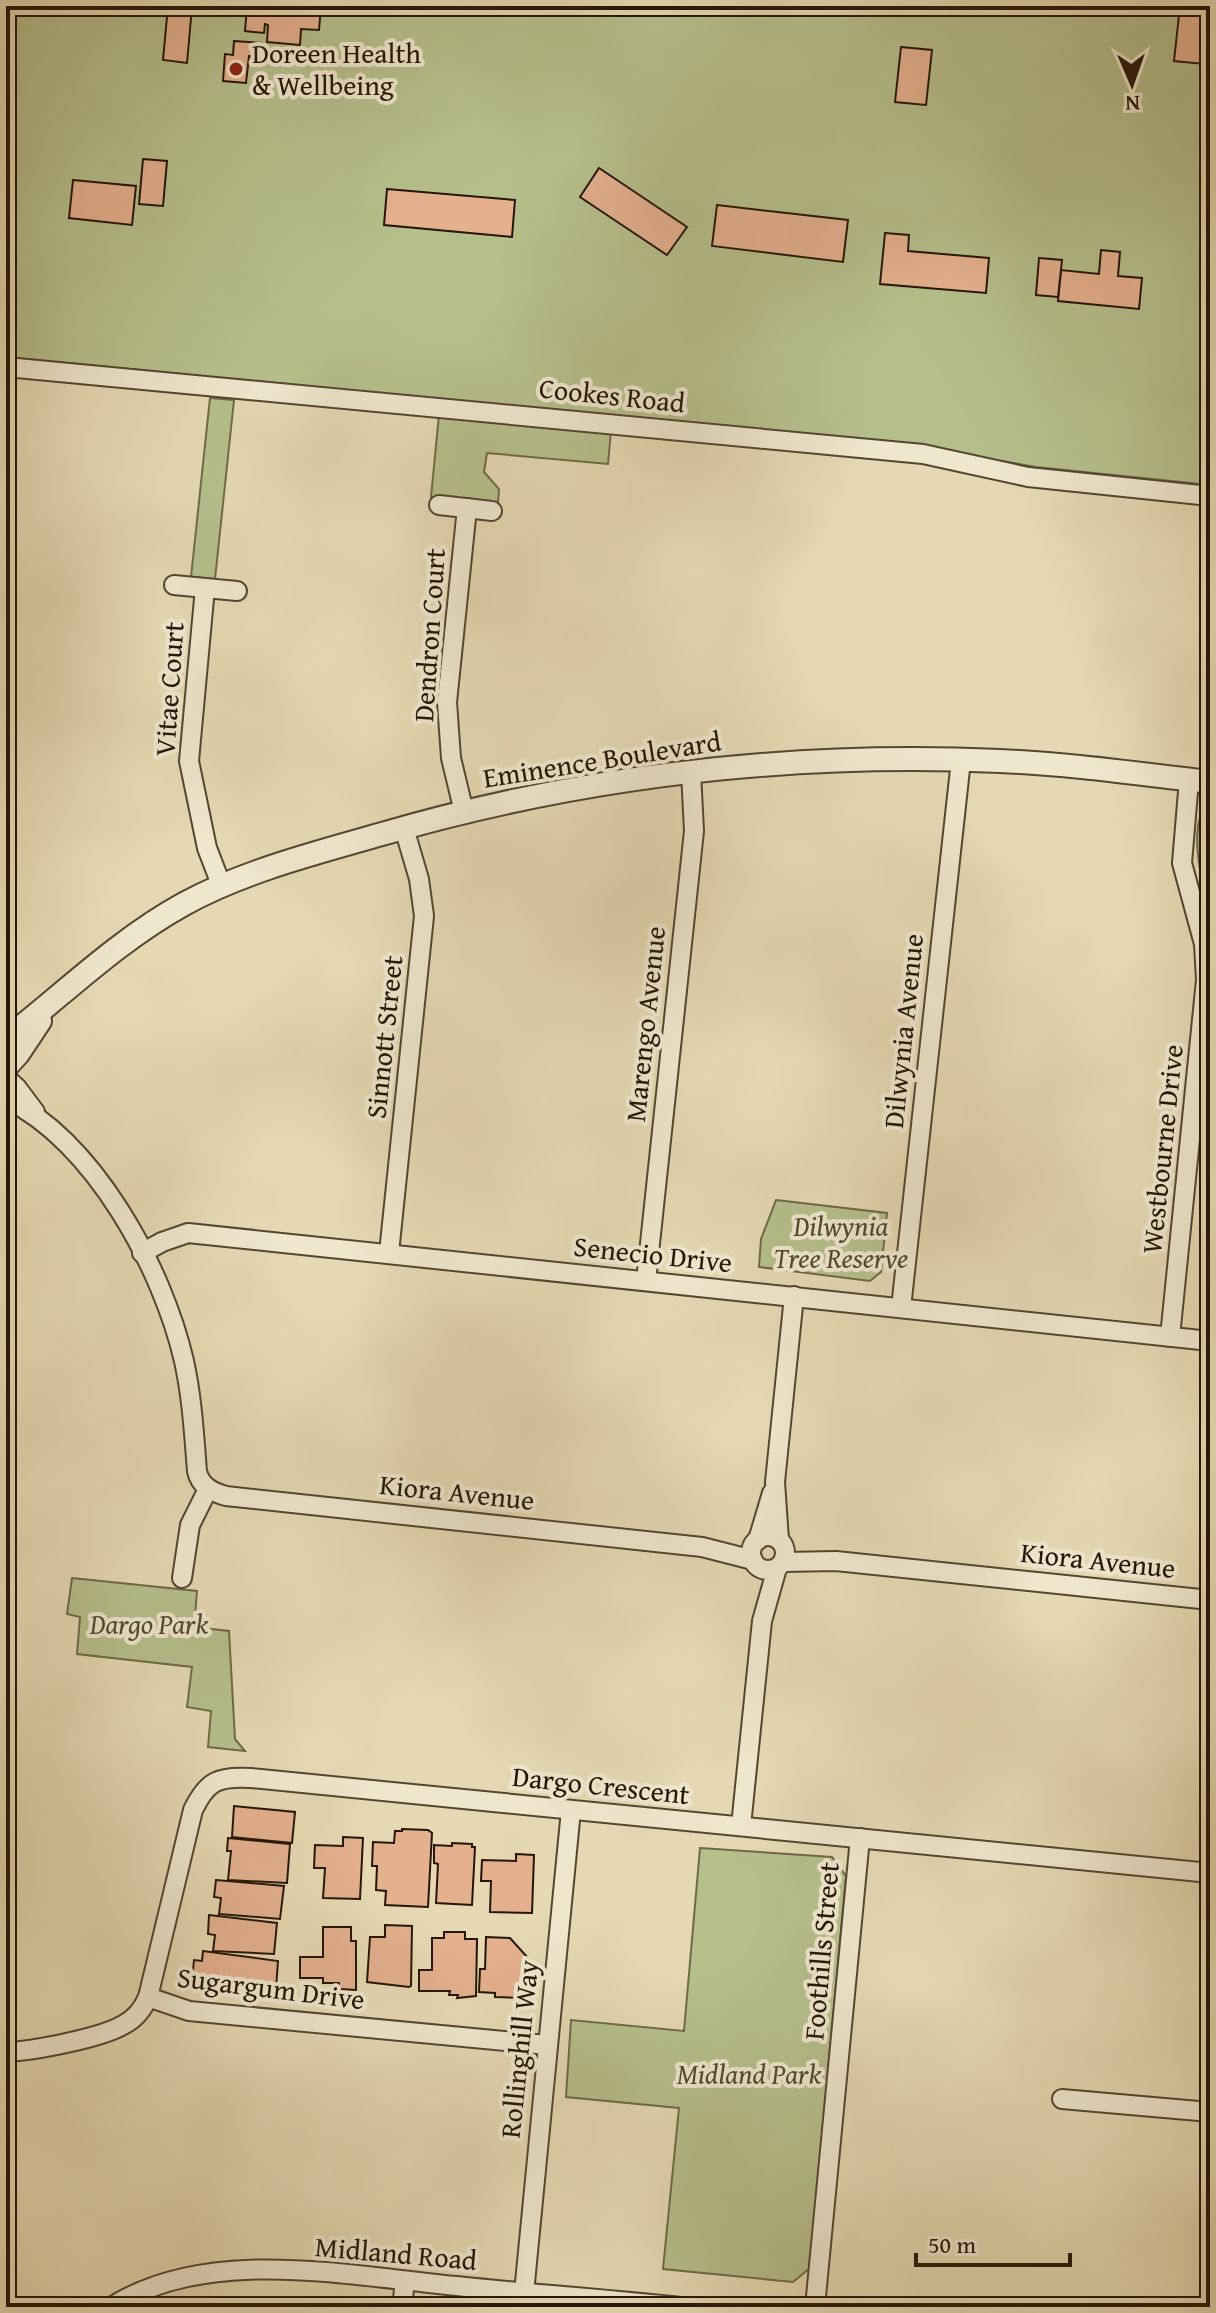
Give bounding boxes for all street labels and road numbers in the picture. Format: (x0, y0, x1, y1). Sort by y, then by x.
street label: Cookes Road (537, 366, 687, 423)
street label: Dendron Court (402, 547, 455, 723)
street label: Vitae Court (143, 620, 194, 758)
street label: Eminence Boulevard (480, 719, 724, 798)
street label: Marengo Avenue (614, 924, 675, 1124)
street label: Dilwynia Avenue (872, 932, 933, 1130)
street label: Sinnott Street (355, 953, 412, 1121)
street label: Westbourne Drive (1130, 1042, 1193, 1256)
street label: Senecio Drive (572, 1225, 734, 1282)
street label: Kiora Avenue (378, 1463, 536, 1520)
street label: Kiora Avenue (1019, 1531, 1177, 1588)
street label: Dargo Crescent (510, 1755, 692, 1814)
street label: Foothills Street (792, 1860, 849, 2042)
street label: Sugargum Drive (175, 1956, 367, 2019)
street label: Rollinghill Way (489, 1958, 548, 2140)
street label: Midland Road (313, 2225, 479, 2280)

